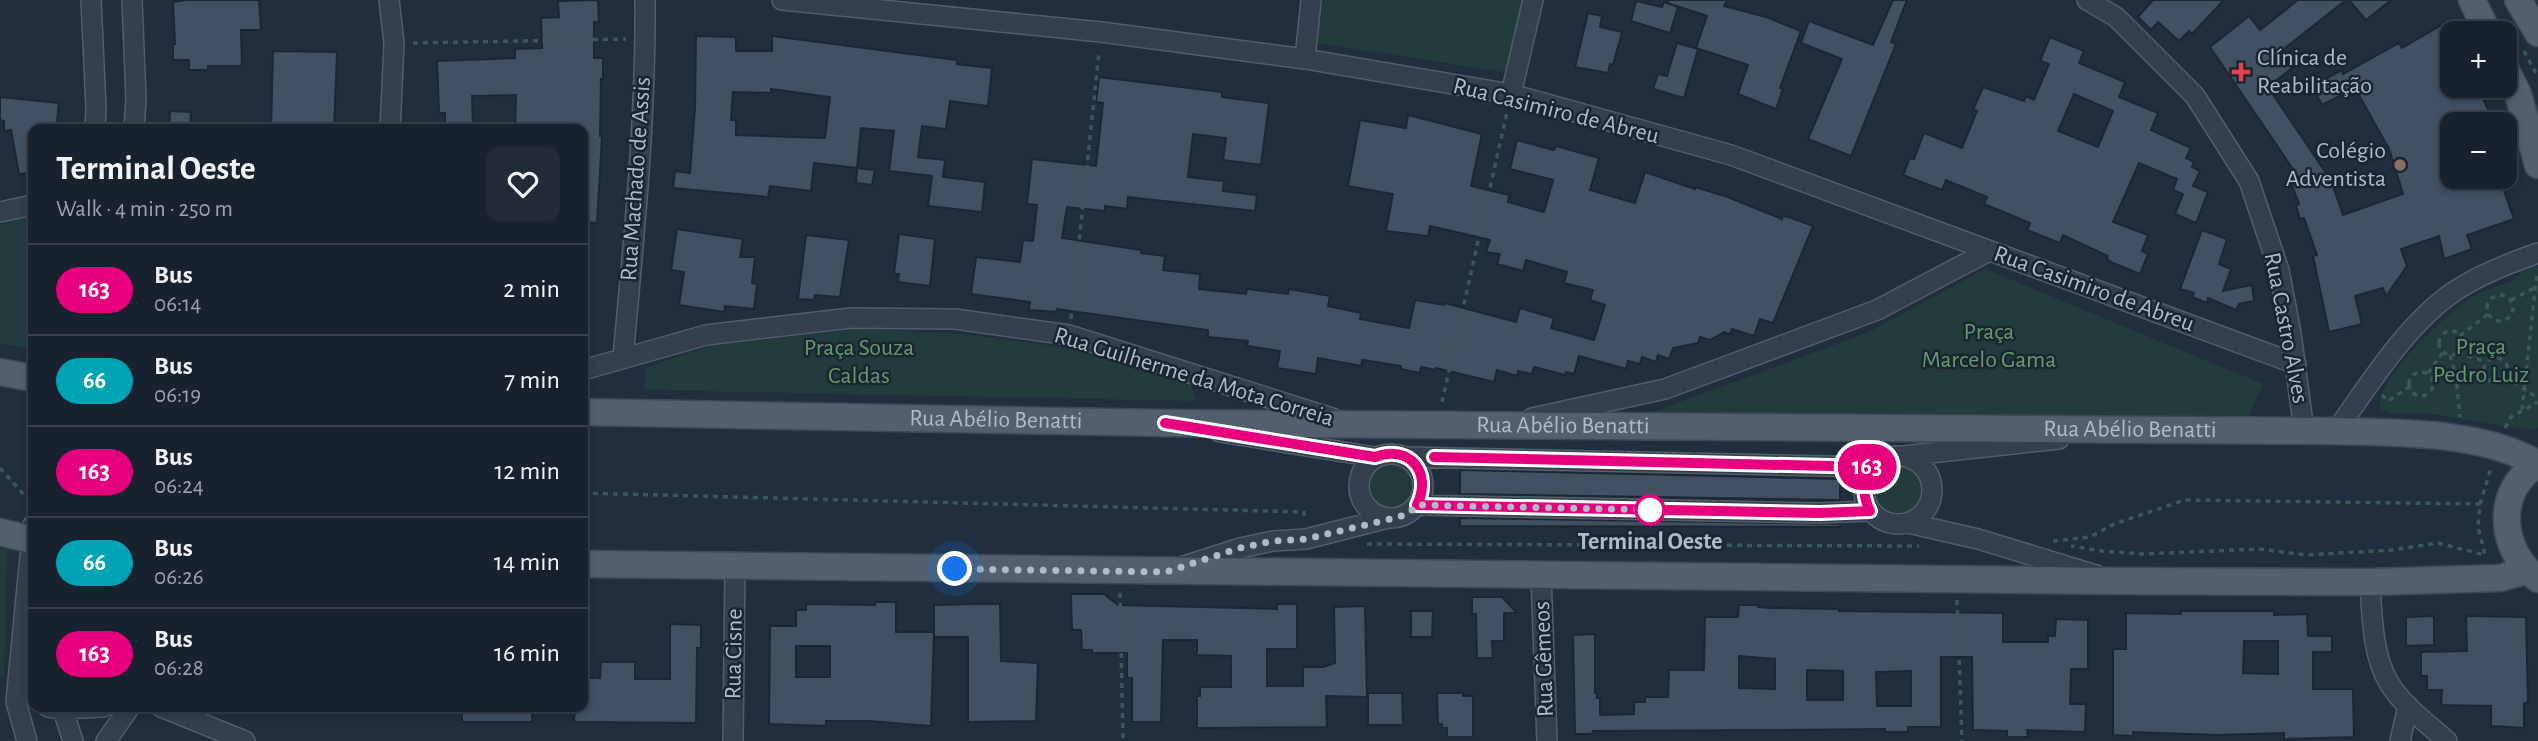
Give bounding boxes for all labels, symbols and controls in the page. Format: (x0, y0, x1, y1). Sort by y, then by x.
map controls (2440, 21, 2517, 189)
button: + (2440, 21, 2517, 98)
place label: Clínica de Reabilitação (2257, 46, 2372, 98)
marker: Clínica de Reabilitação (2231, 62, 2251, 82)
street label: Rua Casimiro de Abreu (1451, 74, 1661, 148)
street label: Rua Machado de Assis (617, 76, 655, 282)
button: − (2440, 112, 2517, 189)
place label: Colégio Adventista (2286, 139, 2386, 191)
button: heart (486, 147, 560, 221)
text: Terminal Oeste (56, 153, 256, 186)
marker: Colégio Adventista (2392, 157, 2408, 173)
text: Walk · 4 min · 250 m (56, 198, 233, 221)
street label: Rua Casimiro de Abreu (1991, 242, 2197, 336)
street label: Rua Castro Alves (2260, 250, 2312, 406)
text: Bus (154, 262, 193, 288)
text: 2 min (503, 276, 560, 302)
text: 163 (79, 278, 110, 302)
text: 06:14 (154, 293, 201, 316)
park label: Praça Marcelo Gama (1922, 320, 2056, 372)
street label: Rua Guilherme da Mota Correia (1051, 323, 1337, 431)
park label: Praça Pedro Luiz (2433, 335, 2529, 387)
park label: Praça Souza Caldas (804, 336, 914, 388)
text: Bus (154, 353, 193, 379)
text: 7 min (504, 367, 560, 393)
text: 66 (83, 369, 106, 393)
text: 06:19 (154, 384, 201, 407)
street label: Rua Abélio Benatti (909, 406, 1083, 433)
street label: Rua Abélio Benatti (1476, 413, 1650, 438)
street label: Rua Abélio Benatti (2043, 417, 2217, 442)
text: Bus (154, 444, 193, 470)
line badge: 163 (1827, 444, 1907, 490)
text: 163 (1852, 455, 1882, 479)
text: 12 min (494, 458, 560, 484)
text: 163 (79, 460, 110, 484)
text: 06:24 (154, 475, 204, 498)
marker: Terminal Oeste (1635, 495, 1665, 525)
place label: Terminal Oeste (1577, 530, 1723, 554)
text: Bus (154, 535, 193, 561)
text: 14 min (494, 549, 560, 575)
text: 66 (83, 551, 106, 575)
your location (937, 551, 972, 586)
text: 06:26 (154, 566, 204, 589)
street label: Rua Gêmeos (1530, 601, 1558, 717)
street label: Rua Cisne (721, 608, 747, 700)
text: Bus (154, 626, 193, 652)
text: 16 min (494, 640, 560, 666)
text: 163 (79, 642, 110, 666)
text: 06:28 (154, 657, 204, 680)

